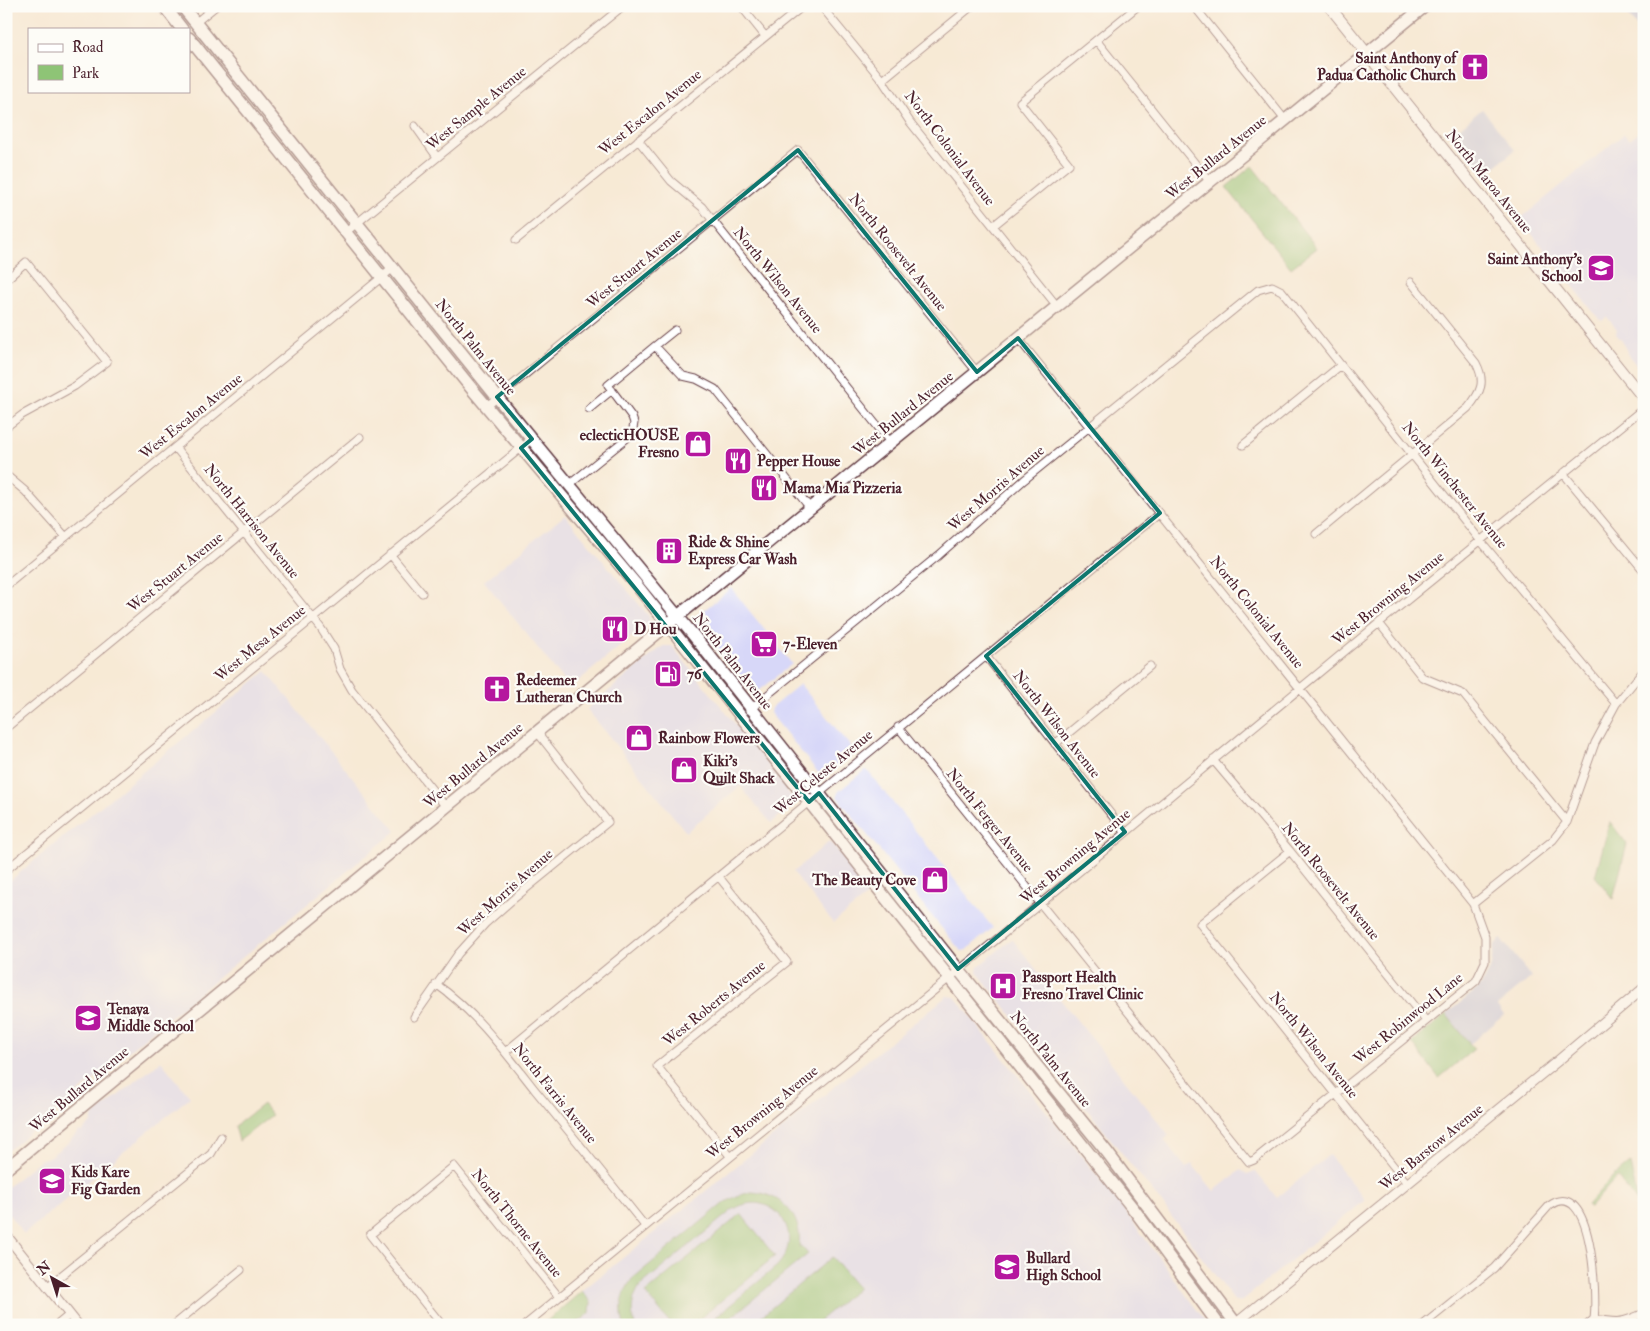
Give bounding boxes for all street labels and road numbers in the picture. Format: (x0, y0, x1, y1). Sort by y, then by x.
street label: West Sample Avenue (422, 62, 531, 156)
street label: West Escalon Avenue (594, 65, 706, 160)
street label: North Colonial Avenue (900, 87, 999, 210)
street label: West Bullard Avenue (1161, 111, 1271, 205)
street label: North Maroa Avenue (1441, 126, 1536, 237)
street label: North Roosevelt Avenue (844, 190, 951, 315)
street label: North Wilson Avenue (729, 223, 826, 337)
street label: West Stuart Avenue (582, 224, 686, 313)
street label: North Palm Avenue (431, 295, 520, 399)
street label: West Bullard Avenue (848, 367, 958, 461)
street label: West Escalon Avenue (135, 369, 247, 464)
street label: North Winchester Avenue (1398, 418, 1512, 552)
street label: West Morris Avenue (943, 441, 1048, 536)
street label: North Harrison Avenue (200, 460, 304, 583)
street label: West Stuart Avenue (123, 528, 227, 617)
street label: West Browning Avenue (1328, 547, 1448, 650)
street label: North Colonial Avenue (1205, 552, 1308, 672)
street label: West Mesa Avenue (210, 601, 310, 687)
street label: North Palm Avenue (689, 609, 777, 714)
street label: North Wilson Avenue (1009, 667, 1105, 782)
street label: West Bullard Avenue (419, 718, 527, 813)
street label: West Celeste Avenue (769, 725, 877, 820)
street label: North Ferger Avenue (942, 764, 1037, 876)
street label: West Browning Avenue (1015, 805, 1134, 909)
street label: North Roosevelt Avenue (1277, 819, 1384, 944)
street label: West Morris Avenue (453, 845, 557, 941)
street label: West Roberts Avenue (658, 956, 770, 1051)
street label: West Robinwood Lane (1349, 968, 1467, 1069)
street label: North Wilson Avenue (1265, 988, 1362, 1102)
street label: North Palm Avenue (1006, 1007, 1095, 1111)
street label: North Farris Avenue (508, 1039, 601, 1147)
street label: West Bullard Avenue (25, 1042, 133, 1137)
street label: West Browning Avenue (702, 1061, 822, 1164)
street label: West Barstow Avenue (1375, 1100, 1487, 1196)
street label: North Thorne Avenue (467, 1165, 566, 1281)

